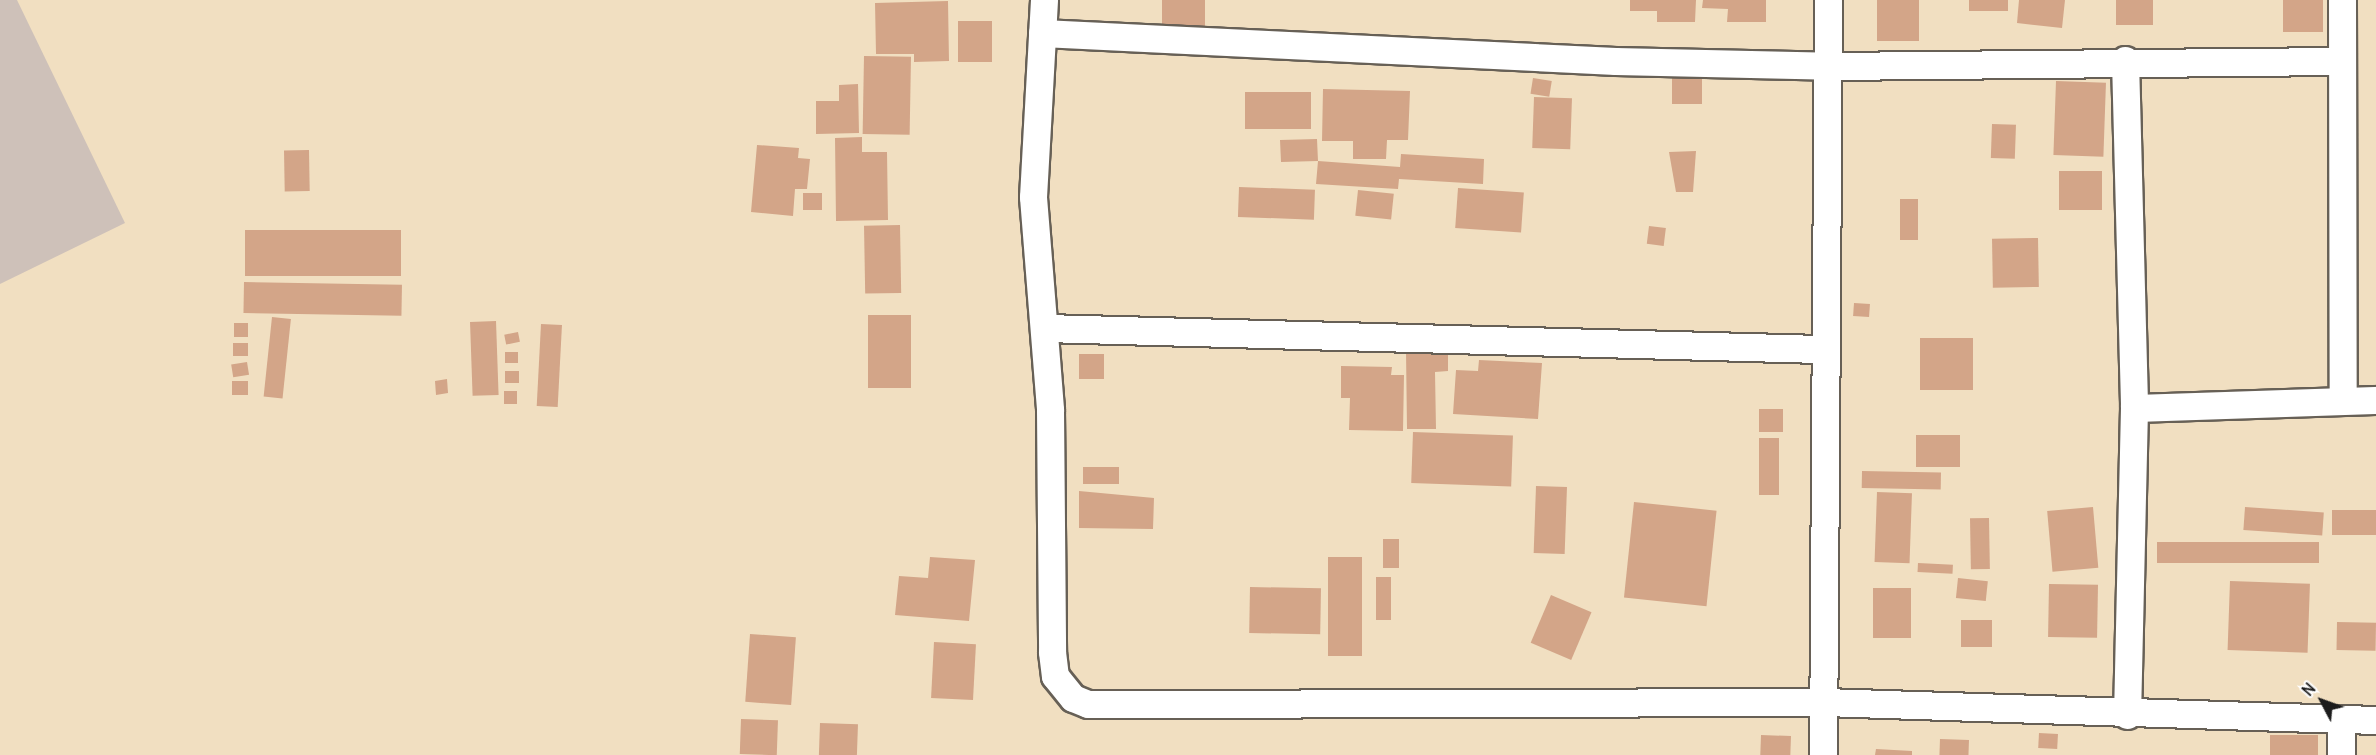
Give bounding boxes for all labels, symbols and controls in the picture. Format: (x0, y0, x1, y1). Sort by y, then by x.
north arrow (2292, 671, 2352, 731)
text: N (2297, 678, 2320, 700)

